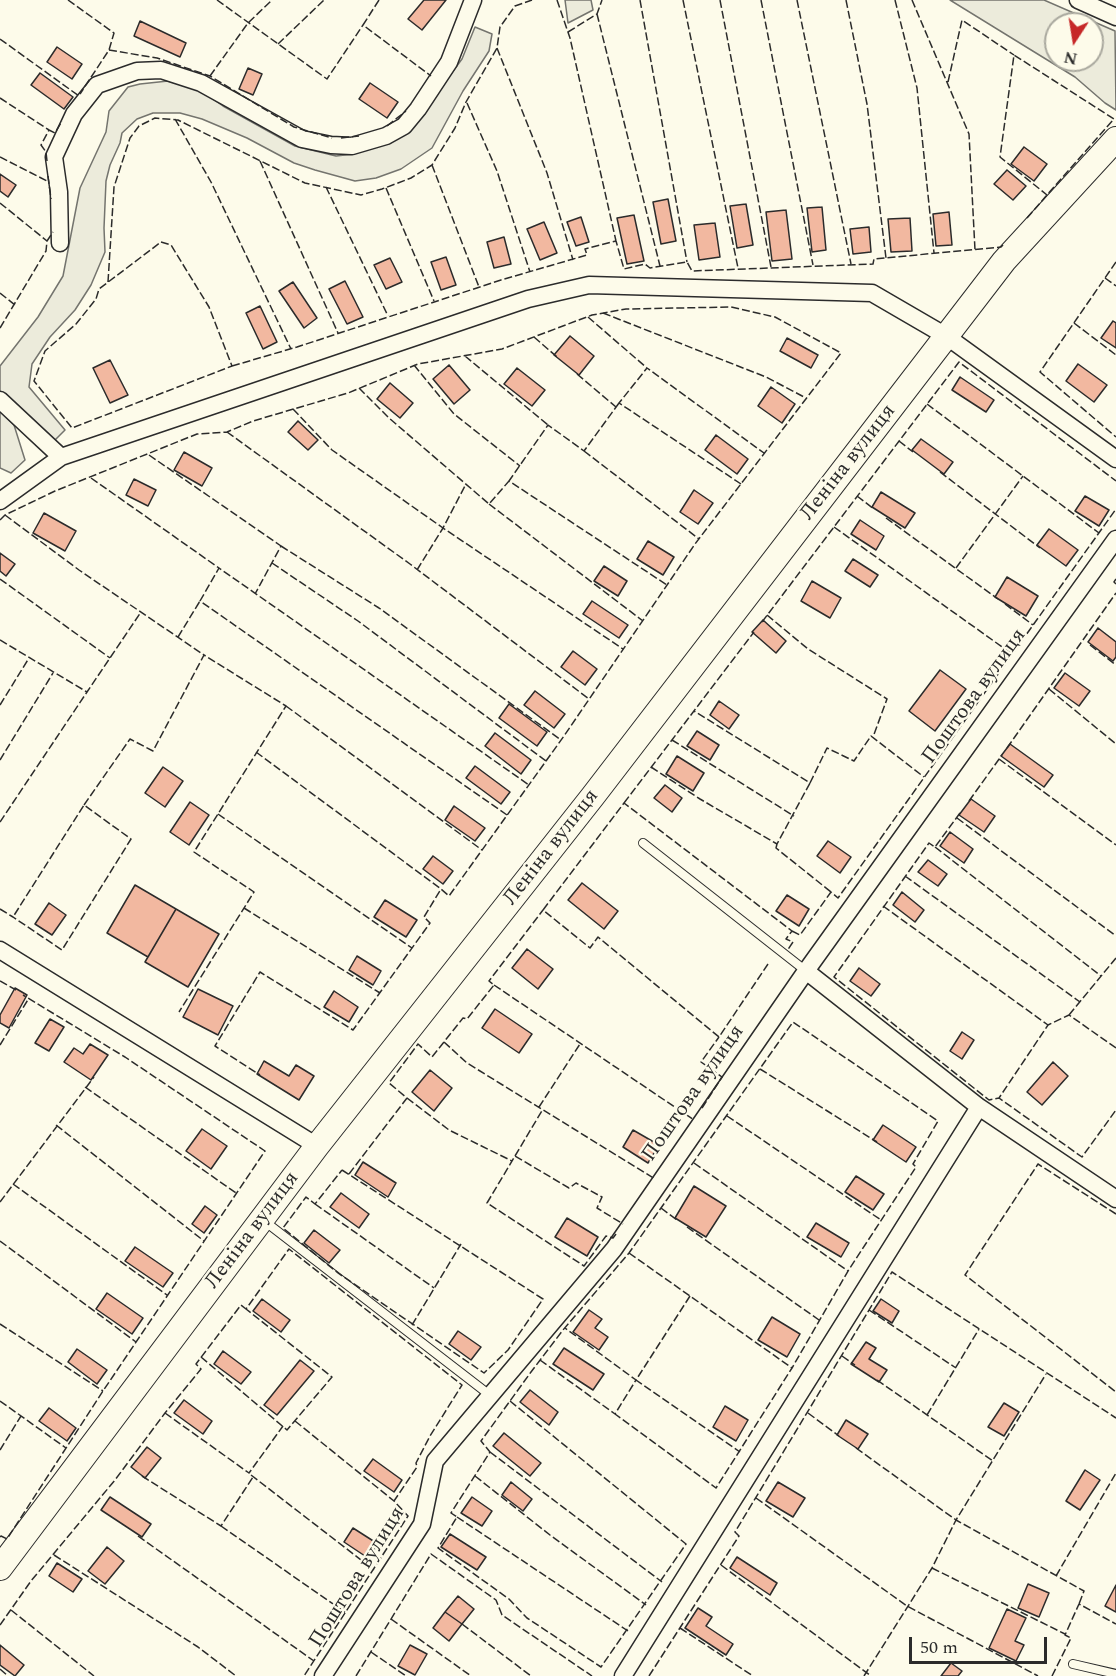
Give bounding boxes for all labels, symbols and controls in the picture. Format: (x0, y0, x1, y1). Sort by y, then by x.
north arrow (1044, 12, 1104, 72)
text: N (1062, 45, 1080, 71)
street label: Леніна вулиця (796, 400, 902, 526)
street label: Поштова вулиця (917, 624, 1033, 770)
street label: Леніна вулиця (499, 785, 605, 911)
street label: Поштова вулиця (637, 1021, 751, 1167)
street label: Леніна вулиця (201, 1167, 305, 1295)
street label: Поштова вулиця (305, 1503, 411, 1653)
scale bar (912, 1625, 1050, 1663)
text: 50 m (920, 1634, 958, 1661)

